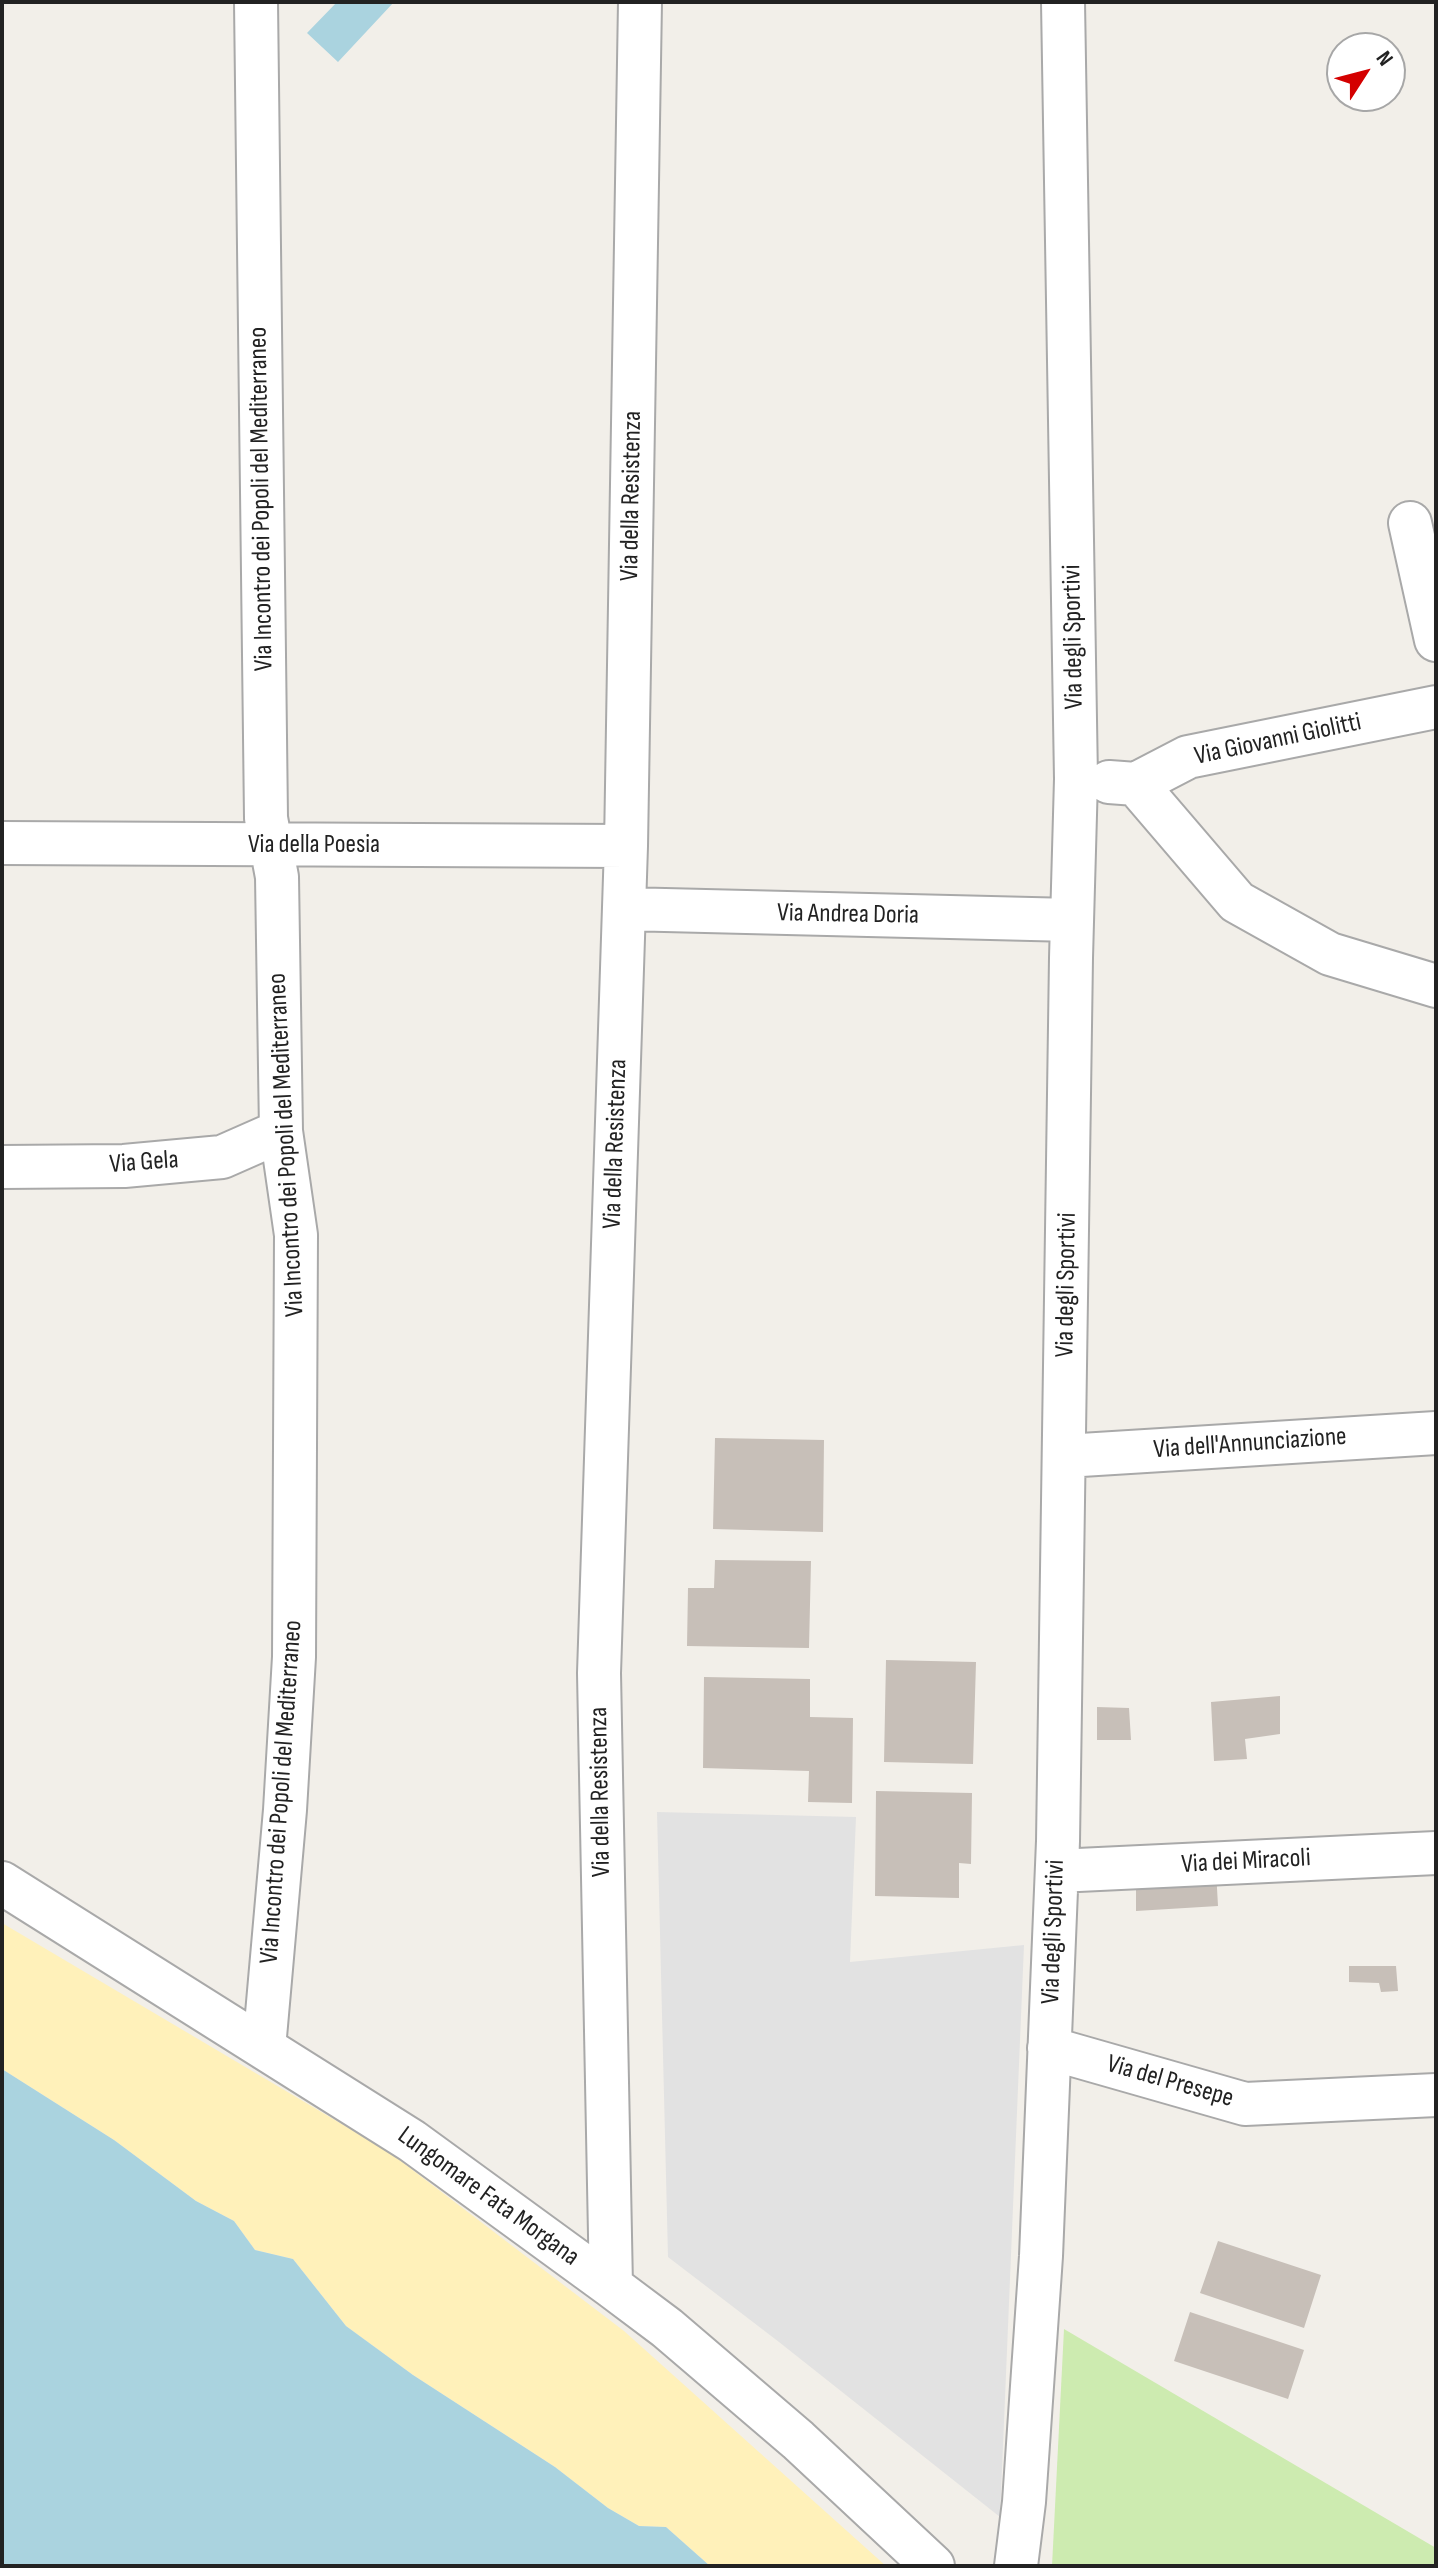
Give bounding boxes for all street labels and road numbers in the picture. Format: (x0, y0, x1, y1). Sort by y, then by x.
street label: Via Incontro dei Popoli del Mediterraneo (243, 327, 281, 671)
street label: Via della Resistenza (615, 411, 649, 581)
street label: Via degli Sportivi (1057, 564, 1091, 710)
street label: Via Giovanni Giolitti (1192, 707, 1364, 773)
street label: Via della Poesia (248, 829, 380, 861)
street label: Via Andrea Doria (777, 898, 919, 932)
street label: Via Incontro dei Popoli del Mediterraneo (262, 972, 312, 1318)
street label: Via della Resistenza (597, 1058, 635, 1230)
street label: Via Gela (108, 1145, 180, 1181)
street label: Via degli Sportivi (1050, 1212, 1084, 1358)
street label: Via dell'Annunciazione (1152, 1422, 1348, 1466)
street label: Via Incontro dei Popoli del Mediterraneo (254, 1619, 310, 1965)
street label: Via della Resistenza (584, 1707, 618, 1877)
street label: Via dei Miracoli (1180, 1843, 1312, 1881)
street label: Via degli Sportivi (1036, 1859, 1072, 2005)
street label: Via del Presepe (1103, 2049, 1237, 2115)
street label: Lungomare Fata Morgana (391, 2121, 585, 2273)

